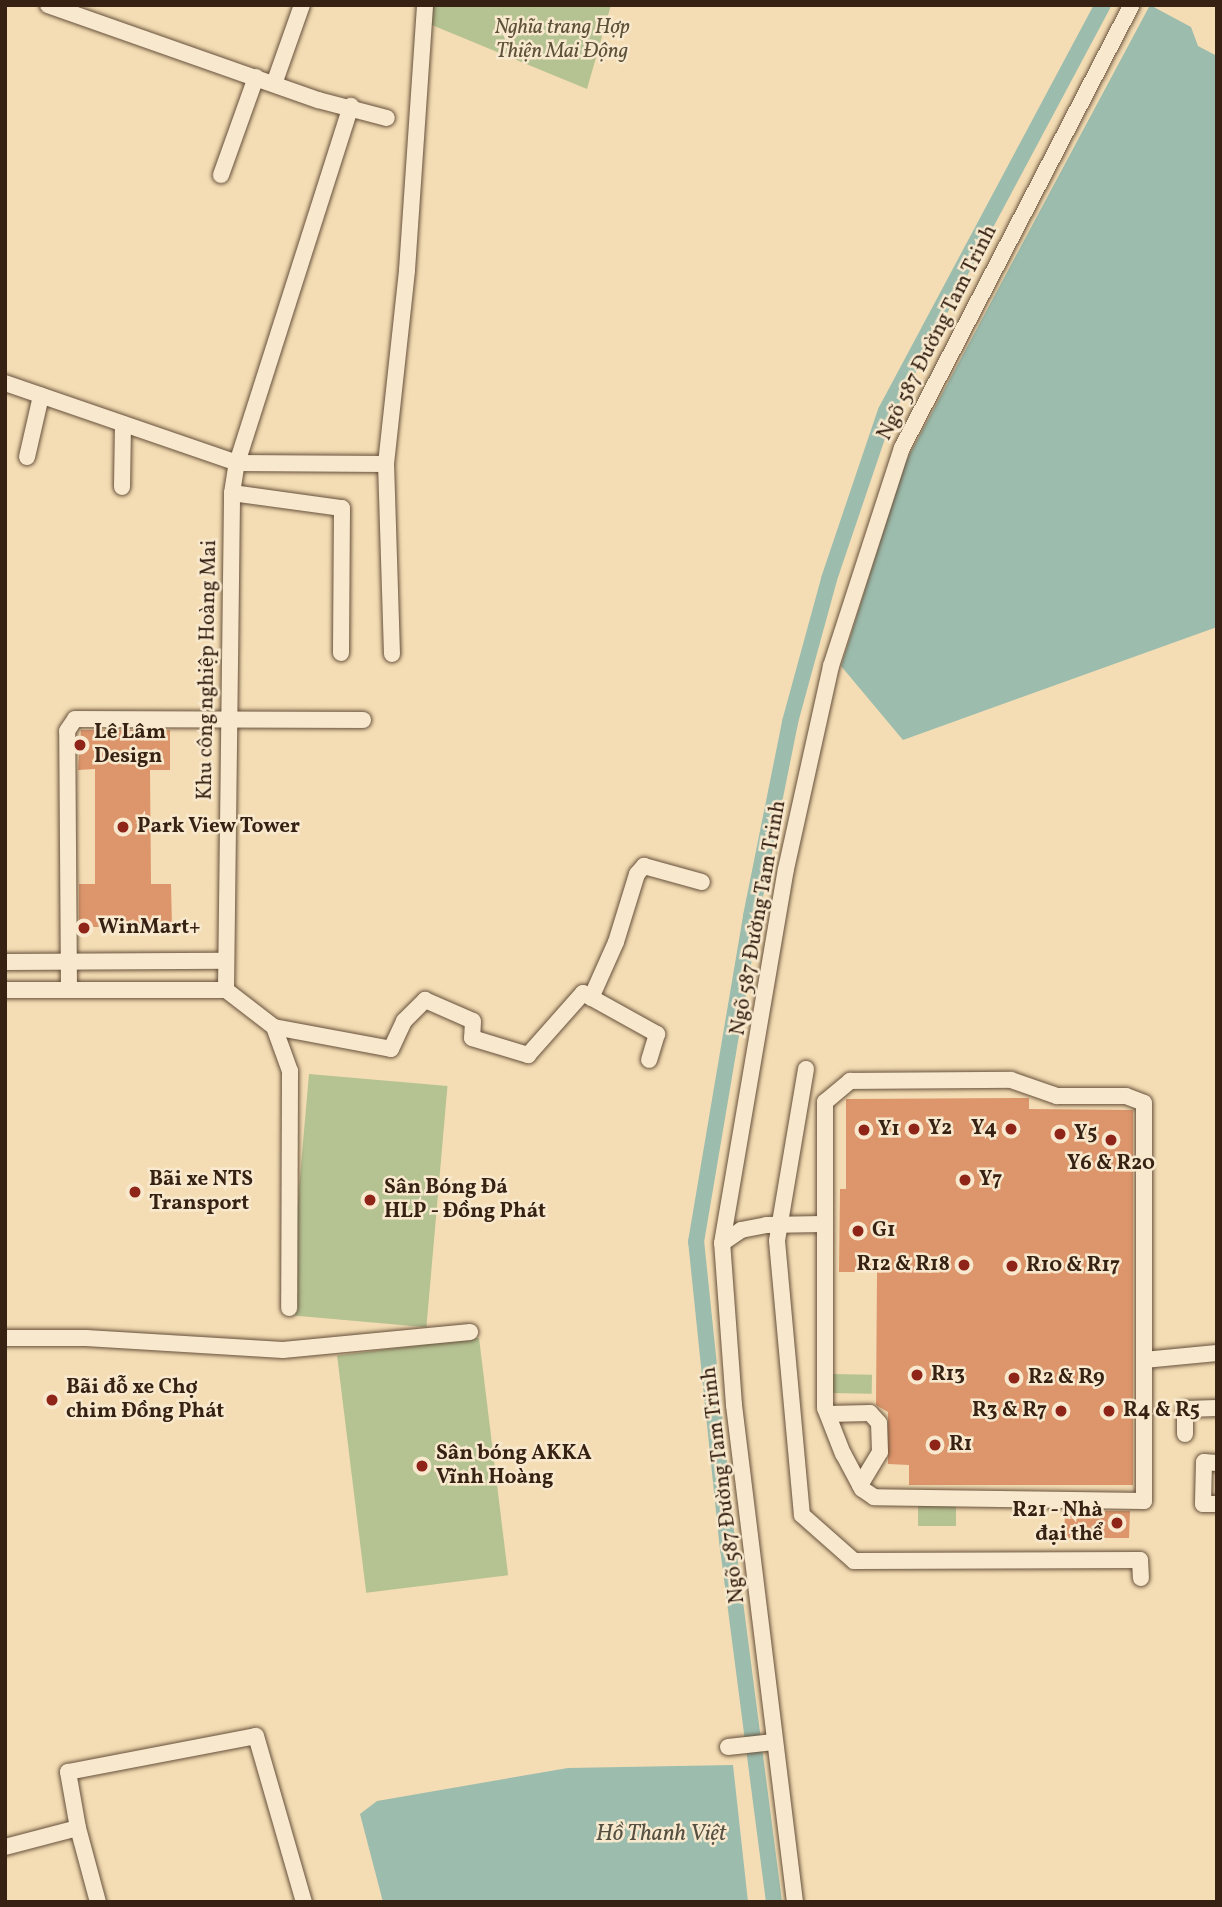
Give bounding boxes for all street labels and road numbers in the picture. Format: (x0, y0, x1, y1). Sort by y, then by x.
street label: Ngõ 587 Đường Tam Trinh (872, 221, 1004, 445)
street label: Khu công nghiệp Hoàng Mai (193, 540, 223, 800)
street label: Ngõ 587 Đường Tam Trinh (726, 798, 792, 1038)
street label: Ngõ 587 Đường Tam Trinh (697, 1365, 751, 1605)

